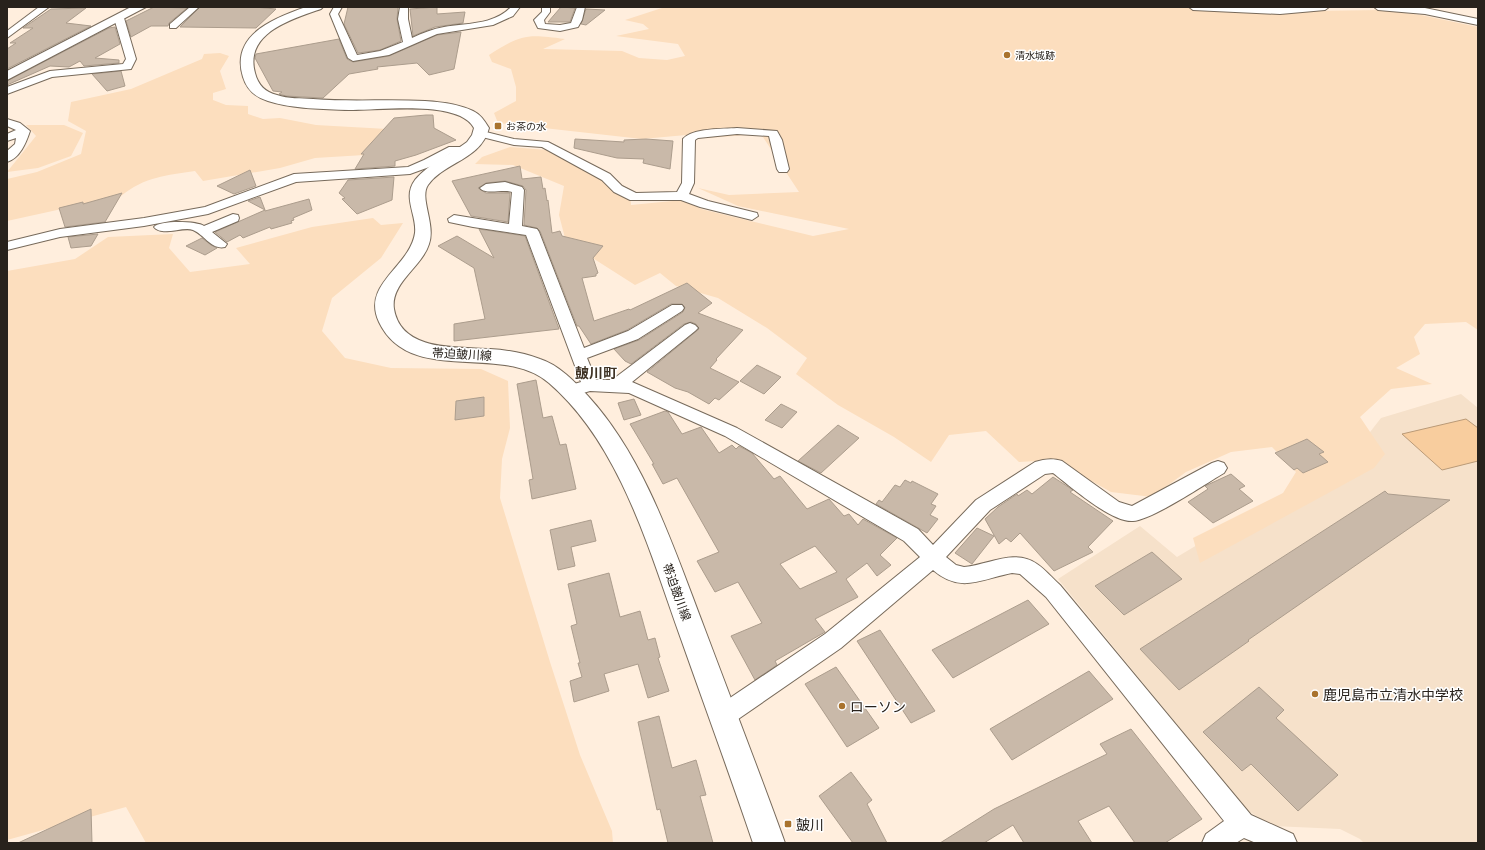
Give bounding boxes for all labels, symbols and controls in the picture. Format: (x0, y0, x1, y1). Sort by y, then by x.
place label: 清水城跡 (1015, 49, 1055, 61)
marker: 清水城跡 (1002, 50, 1012, 60)
place label: お茶の水 (506, 120, 546, 132)
marker: お茶の水 (493, 121, 503, 131)
street label: 帯迫皷川線 (432, 345, 492, 363)
district label: 皷川町 (575, 364, 617, 381)
street label: 帯迫皷川線 (660, 561, 694, 623)
place label: 鹿児島市立清水中学校 (1323, 686, 1463, 703)
marker: 鹿児島市立清水中学校 (1310, 689, 1320, 699)
place label: ローソン (850, 698, 906, 715)
marker: ローソン (837, 701, 847, 711)
place label: 皷川 (796, 816, 824, 833)
marker: 皷川 (783, 819, 793, 829)

